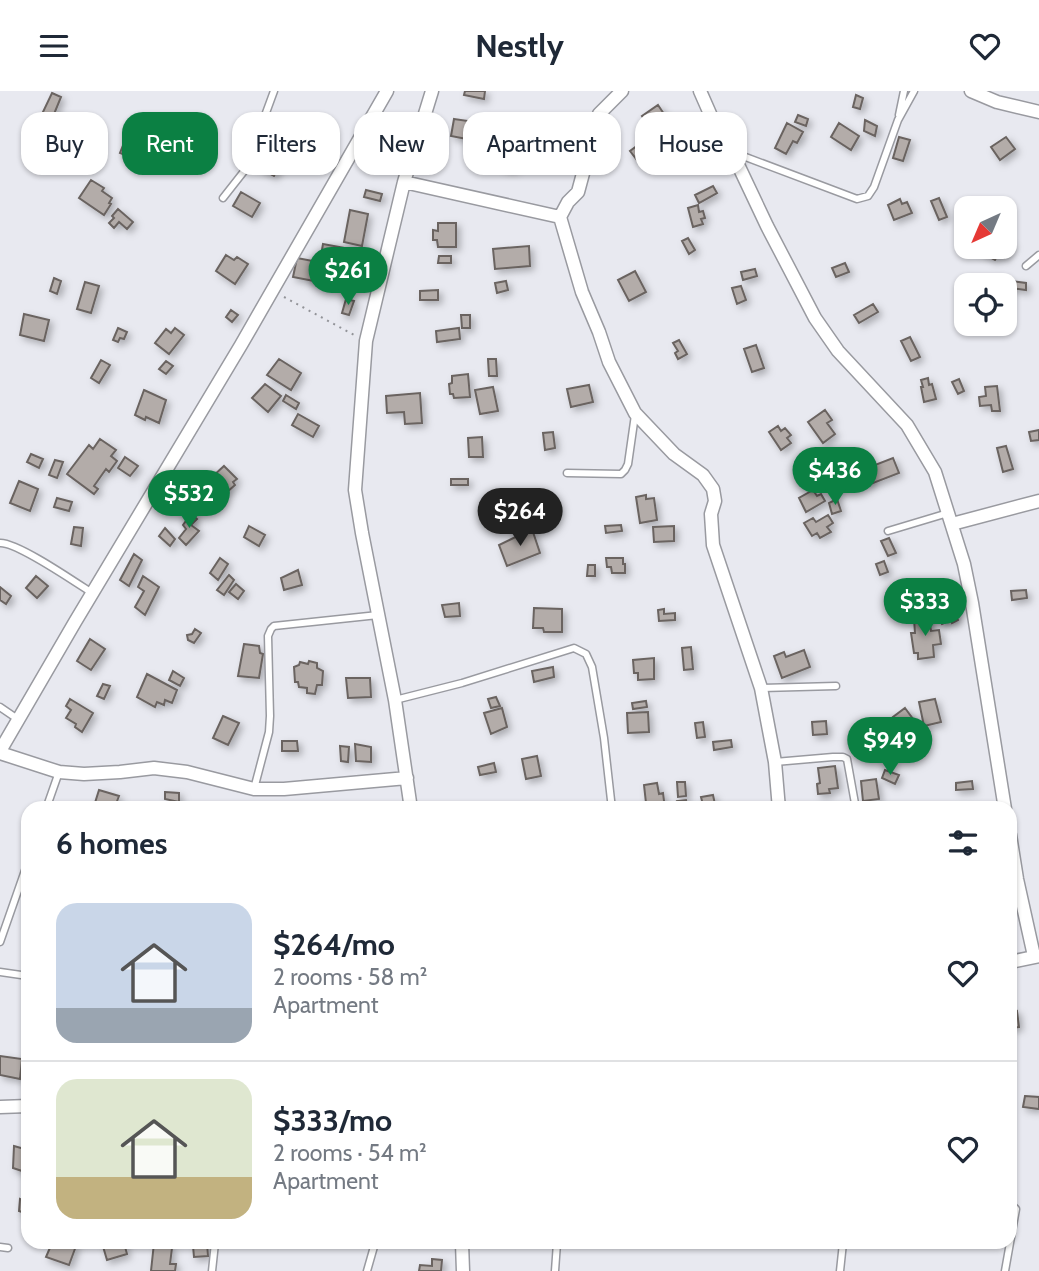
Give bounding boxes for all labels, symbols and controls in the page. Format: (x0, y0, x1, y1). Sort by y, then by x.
text: Nestly (475, 26, 564, 65)
icon: menu (35, 27, 73, 65)
icon: heart (966, 27, 1004, 65)
chip: Buy (21, 112, 108, 175)
chip: Rent (122, 112, 218, 175)
chip: Filters (232, 112, 340, 175)
chip: New (354, 112, 449, 175)
chip: Apartment (463, 112, 621, 175)
chip: House (635, 112, 747, 175)
north arrow (954, 196, 1017, 259)
map controls (954, 196, 1017, 336)
pin: $261 (307, 247, 389, 307)
text: $261 (325, 256, 371, 284)
button: locate (954, 273, 1017, 336)
pin: $436 (794, 447, 876, 507)
text: $436 (809, 456, 861, 484)
pin: $532 (148, 471, 230, 530)
text: $532 (164, 479, 214, 507)
pin: $264 (479, 489, 561, 548)
text: $264 (494, 497, 546, 525)
pin: $333 (884, 579, 966, 638)
text: $333 (900, 587, 950, 615)
pin: $949 (849, 717, 931, 777)
text: $949 (863, 726, 917, 754)
icon: filters (944, 824, 982, 862)
text: 6 homes (56, 825, 167, 862)
text: $264/mo (273, 926, 395, 963)
icon: home (112, 931, 196, 1015)
icon: heart (944, 954, 982, 992)
text: 2 rooms · 58 m² (273, 963, 427, 991)
text: Apartment (273, 991, 378, 1019)
text: $333/mo (273, 1102, 392, 1139)
icon: home (112, 1107, 196, 1191)
icon: heart (944, 1130, 982, 1168)
text: 2 rooms · 54 m² (273, 1139, 427, 1167)
text: Apartment (273, 1167, 378, 1195)

